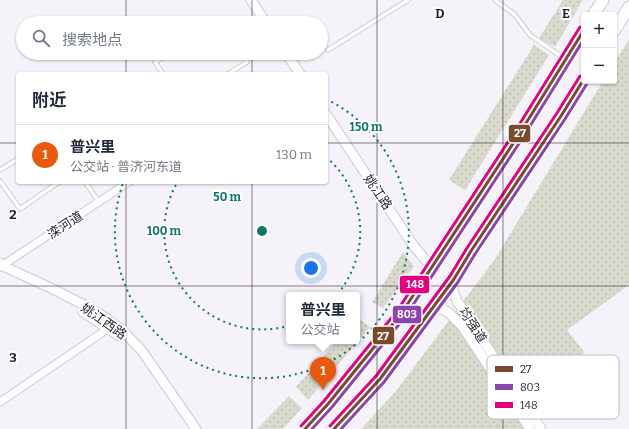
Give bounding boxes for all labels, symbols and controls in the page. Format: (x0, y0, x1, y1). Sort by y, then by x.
text: D (435, 6, 445, 21)
text: E (562, 6, 570, 21)
map controls (581, 12, 617, 84)
button: + (581, 12, 617, 48)
search box (16, 16, 328, 60)
icon: search (30, 27, 52, 49)
text: 搜索地点 (62, 31, 122, 49)
button: − (581, 48, 617, 84)
text: 附近 (32, 90, 66, 111)
text: 150 m (350, 120, 383, 134)
line badge: 27 (508, 124, 531, 143)
text: 27 (514, 127, 526, 140)
text: 普兴里 (70, 138, 115, 156)
text: 1 (42, 147, 48, 162)
text: 130 m (276, 147, 312, 162)
text: 公交站 · 普济河东道 (70, 159, 182, 174)
street label: 姚江路 (361, 172, 395, 212)
text: 50 m (213, 190, 241, 204)
text: 2 (9, 207, 17, 222)
street label: 滦河道 (45, 208, 85, 242)
text: 100 m (147, 224, 182, 238)
centre of rings (255, 224, 269, 238)
your location (301, 258, 321, 278)
line badge: 148 (399, 275, 430, 294)
text: 148 (406, 278, 424, 291)
popup (286, 292, 360, 344)
street label: 姚江西路 (78, 300, 130, 342)
text: 普兴里 (300, 301, 346, 319)
line badge: 803 (392, 305, 422, 324)
street label: 均强道 (456, 305, 490, 345)
text: 803 (397, 308, 417, 321)
text: 公交站 (300, 322, 340, 337)
line badge: 27 (372, 326, 395, 345)
text: 27 (377, 330, 389, 343)
text: 3 (9, 350, 17, 365)
legend (487, 355, 619, 419)
pin: 1 (310, 357, 336, 390)
text: 27 (520, 363, 532, 376)
text: 803 (520, 381, 540, 394)
text: 148 (520, 399, 538, 412)

